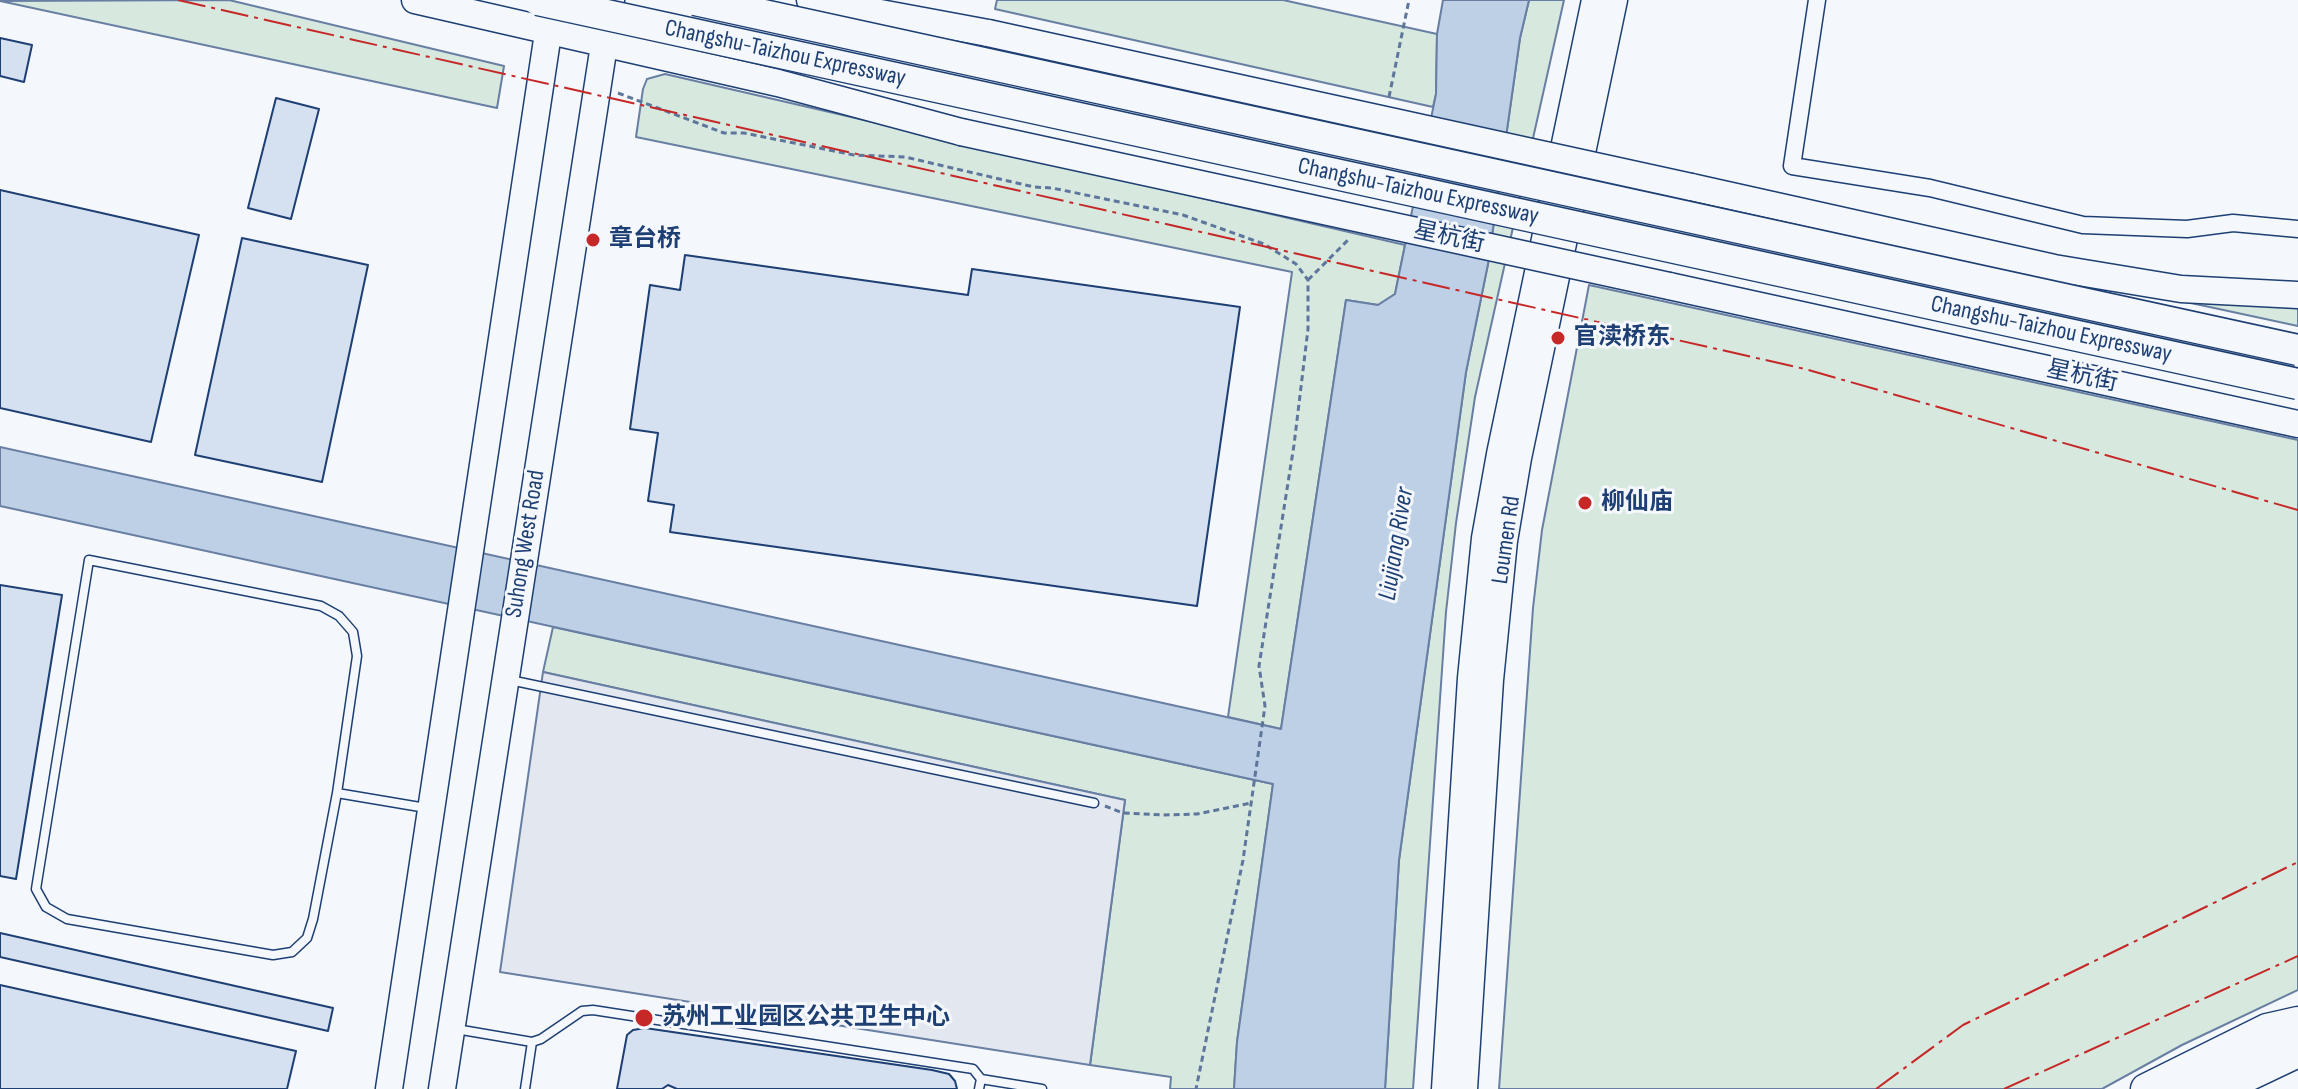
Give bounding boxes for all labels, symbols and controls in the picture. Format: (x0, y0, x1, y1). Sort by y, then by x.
street label: Changshu-Taizhou Expressway (662, 14, 908, 94)
street label: Changshu-Taizhou Expressway (1295, 152, 1541, 232)
street label: 星杭街 (1411, 216, 1487, 260)
place label: 章台桥 (609, 226, 681, 254)
marker: 章台桥 (584, 231, 602, 249)
street label: Changshu-Taizhou Expressway (1928, 290, 2174, 370)
place label: 官渎桥东 (1574, 324, 1670, 352)
marker: 官渎桥东 (1549, 329, 1567, 347)
street label: 星杭街 (2044, 355, 2120, 399)
street label: Suhong West Road (500, 468, 552, 620)
water label: Liujiang River (1373, 485, 1421, 603)
place label: 柳仙庙 (1601, 489, 1673, 517)
street label: Loumen Rd (1487, 494, 1527, 586)
marker: 柳仙庙 (1576, 494, 1594, 512)
place label: 苏州工业园区公共卫生中心 (662, 1004, 950, 1032)
marker: 苏州工业园区公共卫生中心 (633, 1007, 655, 1029)

